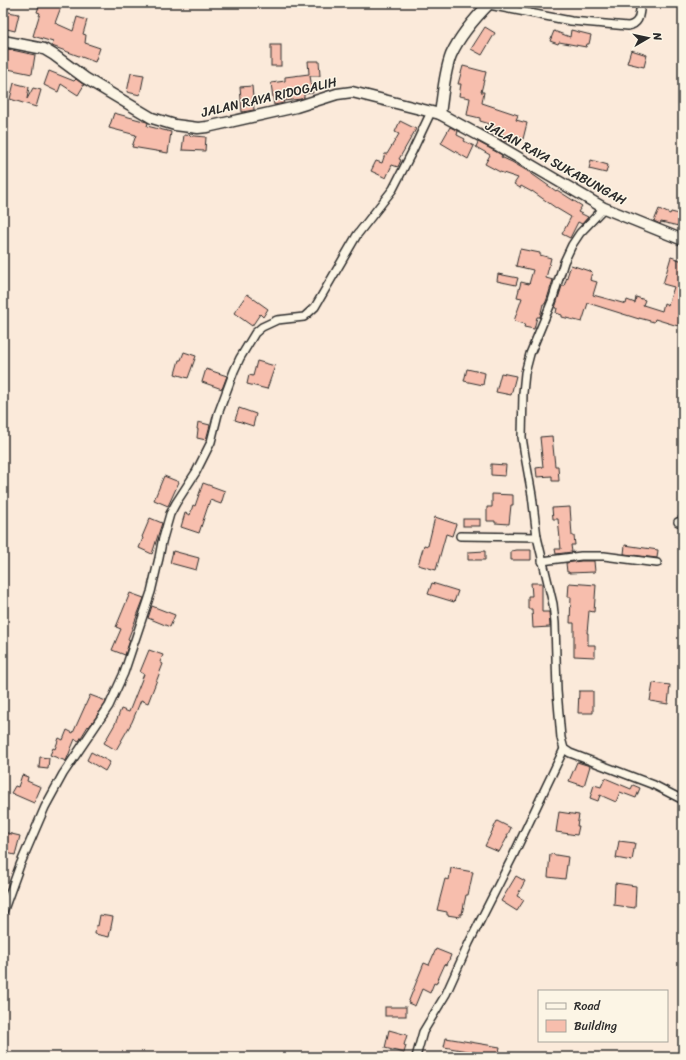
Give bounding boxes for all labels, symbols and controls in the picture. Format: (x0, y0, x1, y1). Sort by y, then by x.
north arrow (628, 18, 668, 58)
text: N (647, 30, 667, 42)
street label: JALAN RAYA RIDOGALIH (198, 70, 340, 124)
street label: JALAN RAYA SUKABUNGAH (480, 114, 632, 212)
legend (538, 990, 668, 1042)
text: Road (574, 995, 601, 1017)
text: Building (574, 1015, 617, 1037)

